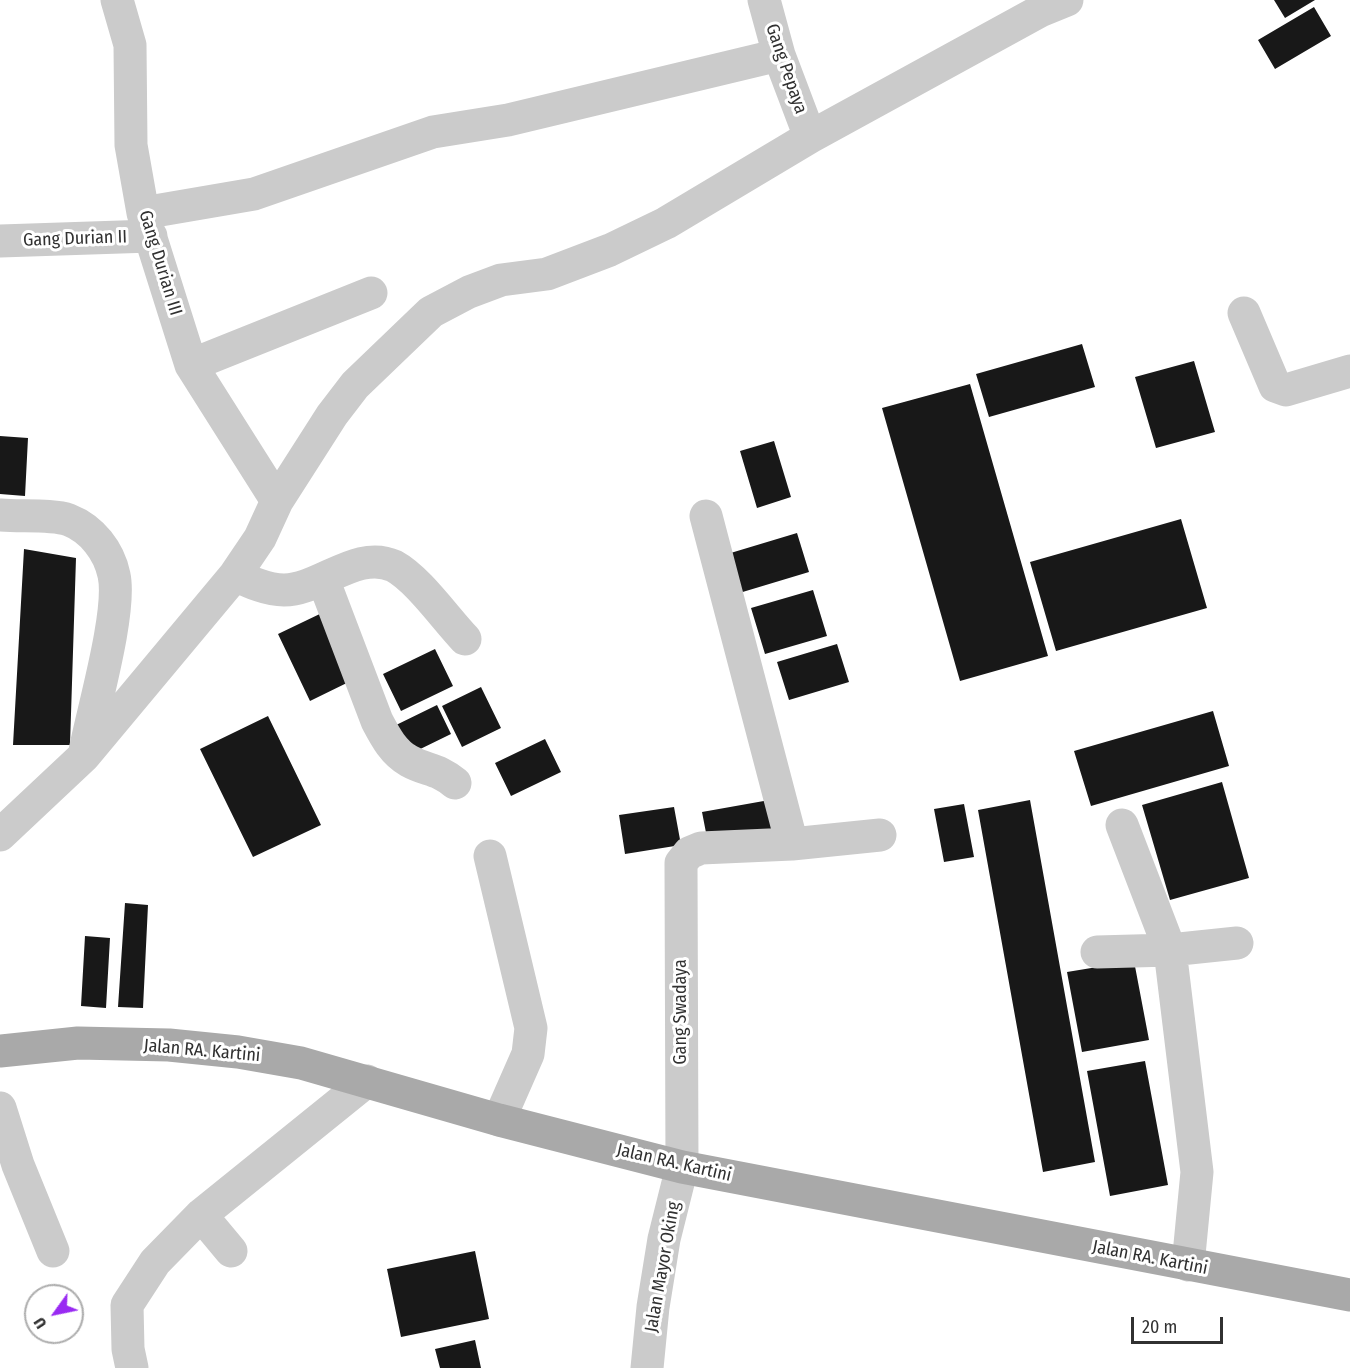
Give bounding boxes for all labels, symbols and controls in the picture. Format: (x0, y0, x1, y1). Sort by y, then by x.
street label: Gang Pepaya (761, 21, 811, 117)
street label: Gang Durian III (134, 208, 186, 318)
street label: Gang Durian II (23, 226, 127, 252)
street label: Gang Swadaya (670, 959, 692, 1065)
street label: Jalan RA. Kartini (143, 1035, 261, 1067)
street label: Jalan RA. Kartini (615, 1139, 733, 1187)
street label: Jalan Mayor Oking (641, 1200, 685, 1334)
street label: Jalan RA. Kartini (1090, 1236, 1210, 1280)
north arrow (24, 1284, 84, 1344)
scale bar (1134, 1305, 1226, 1343)
text: U (30, 1314, 51, 1332)
text: 20 m (1142, 1316, 1177, 1338)

